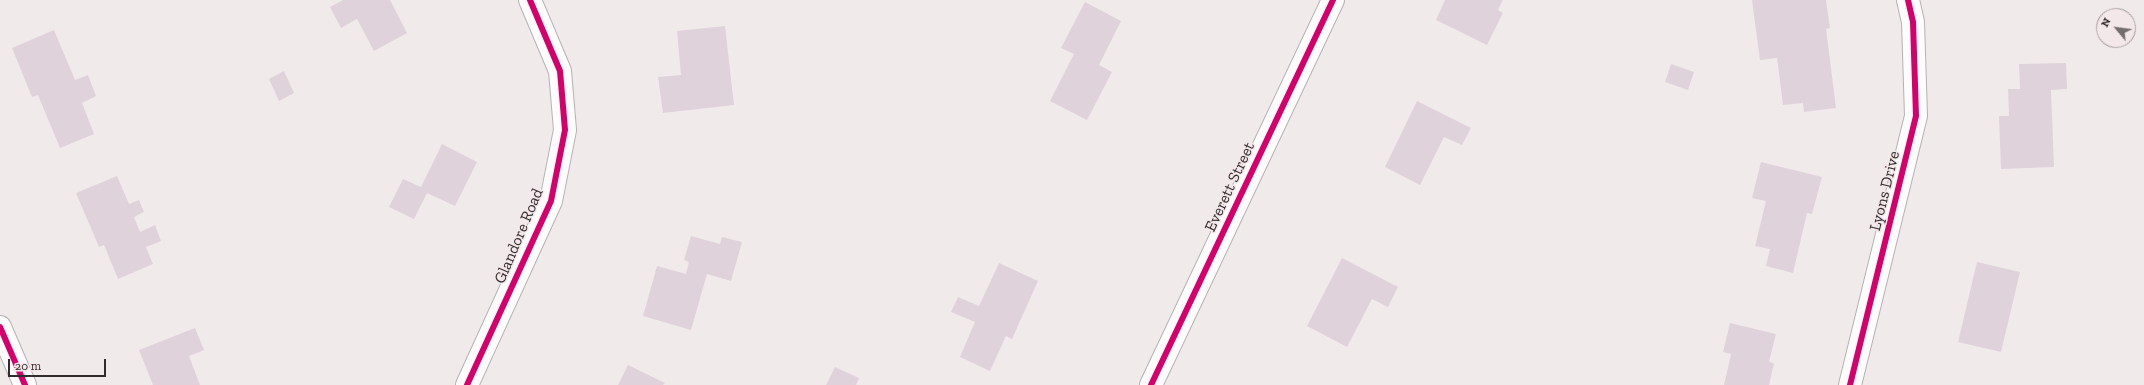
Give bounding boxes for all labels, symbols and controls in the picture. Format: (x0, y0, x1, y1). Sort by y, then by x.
north arrow (2096, 8, 2136, 48)
text: N (2098, 16, 2114, 29)
street label: Everett Street (1201, 139, 1259, 235)
street label: Lyons Drive (1866, 149, 1904, 233)
street label: Glandore Road (490, 186, 548, 286)
scale bar (10, 351, 108, 377)
text: 20 m (15, 359, 41, 373)

